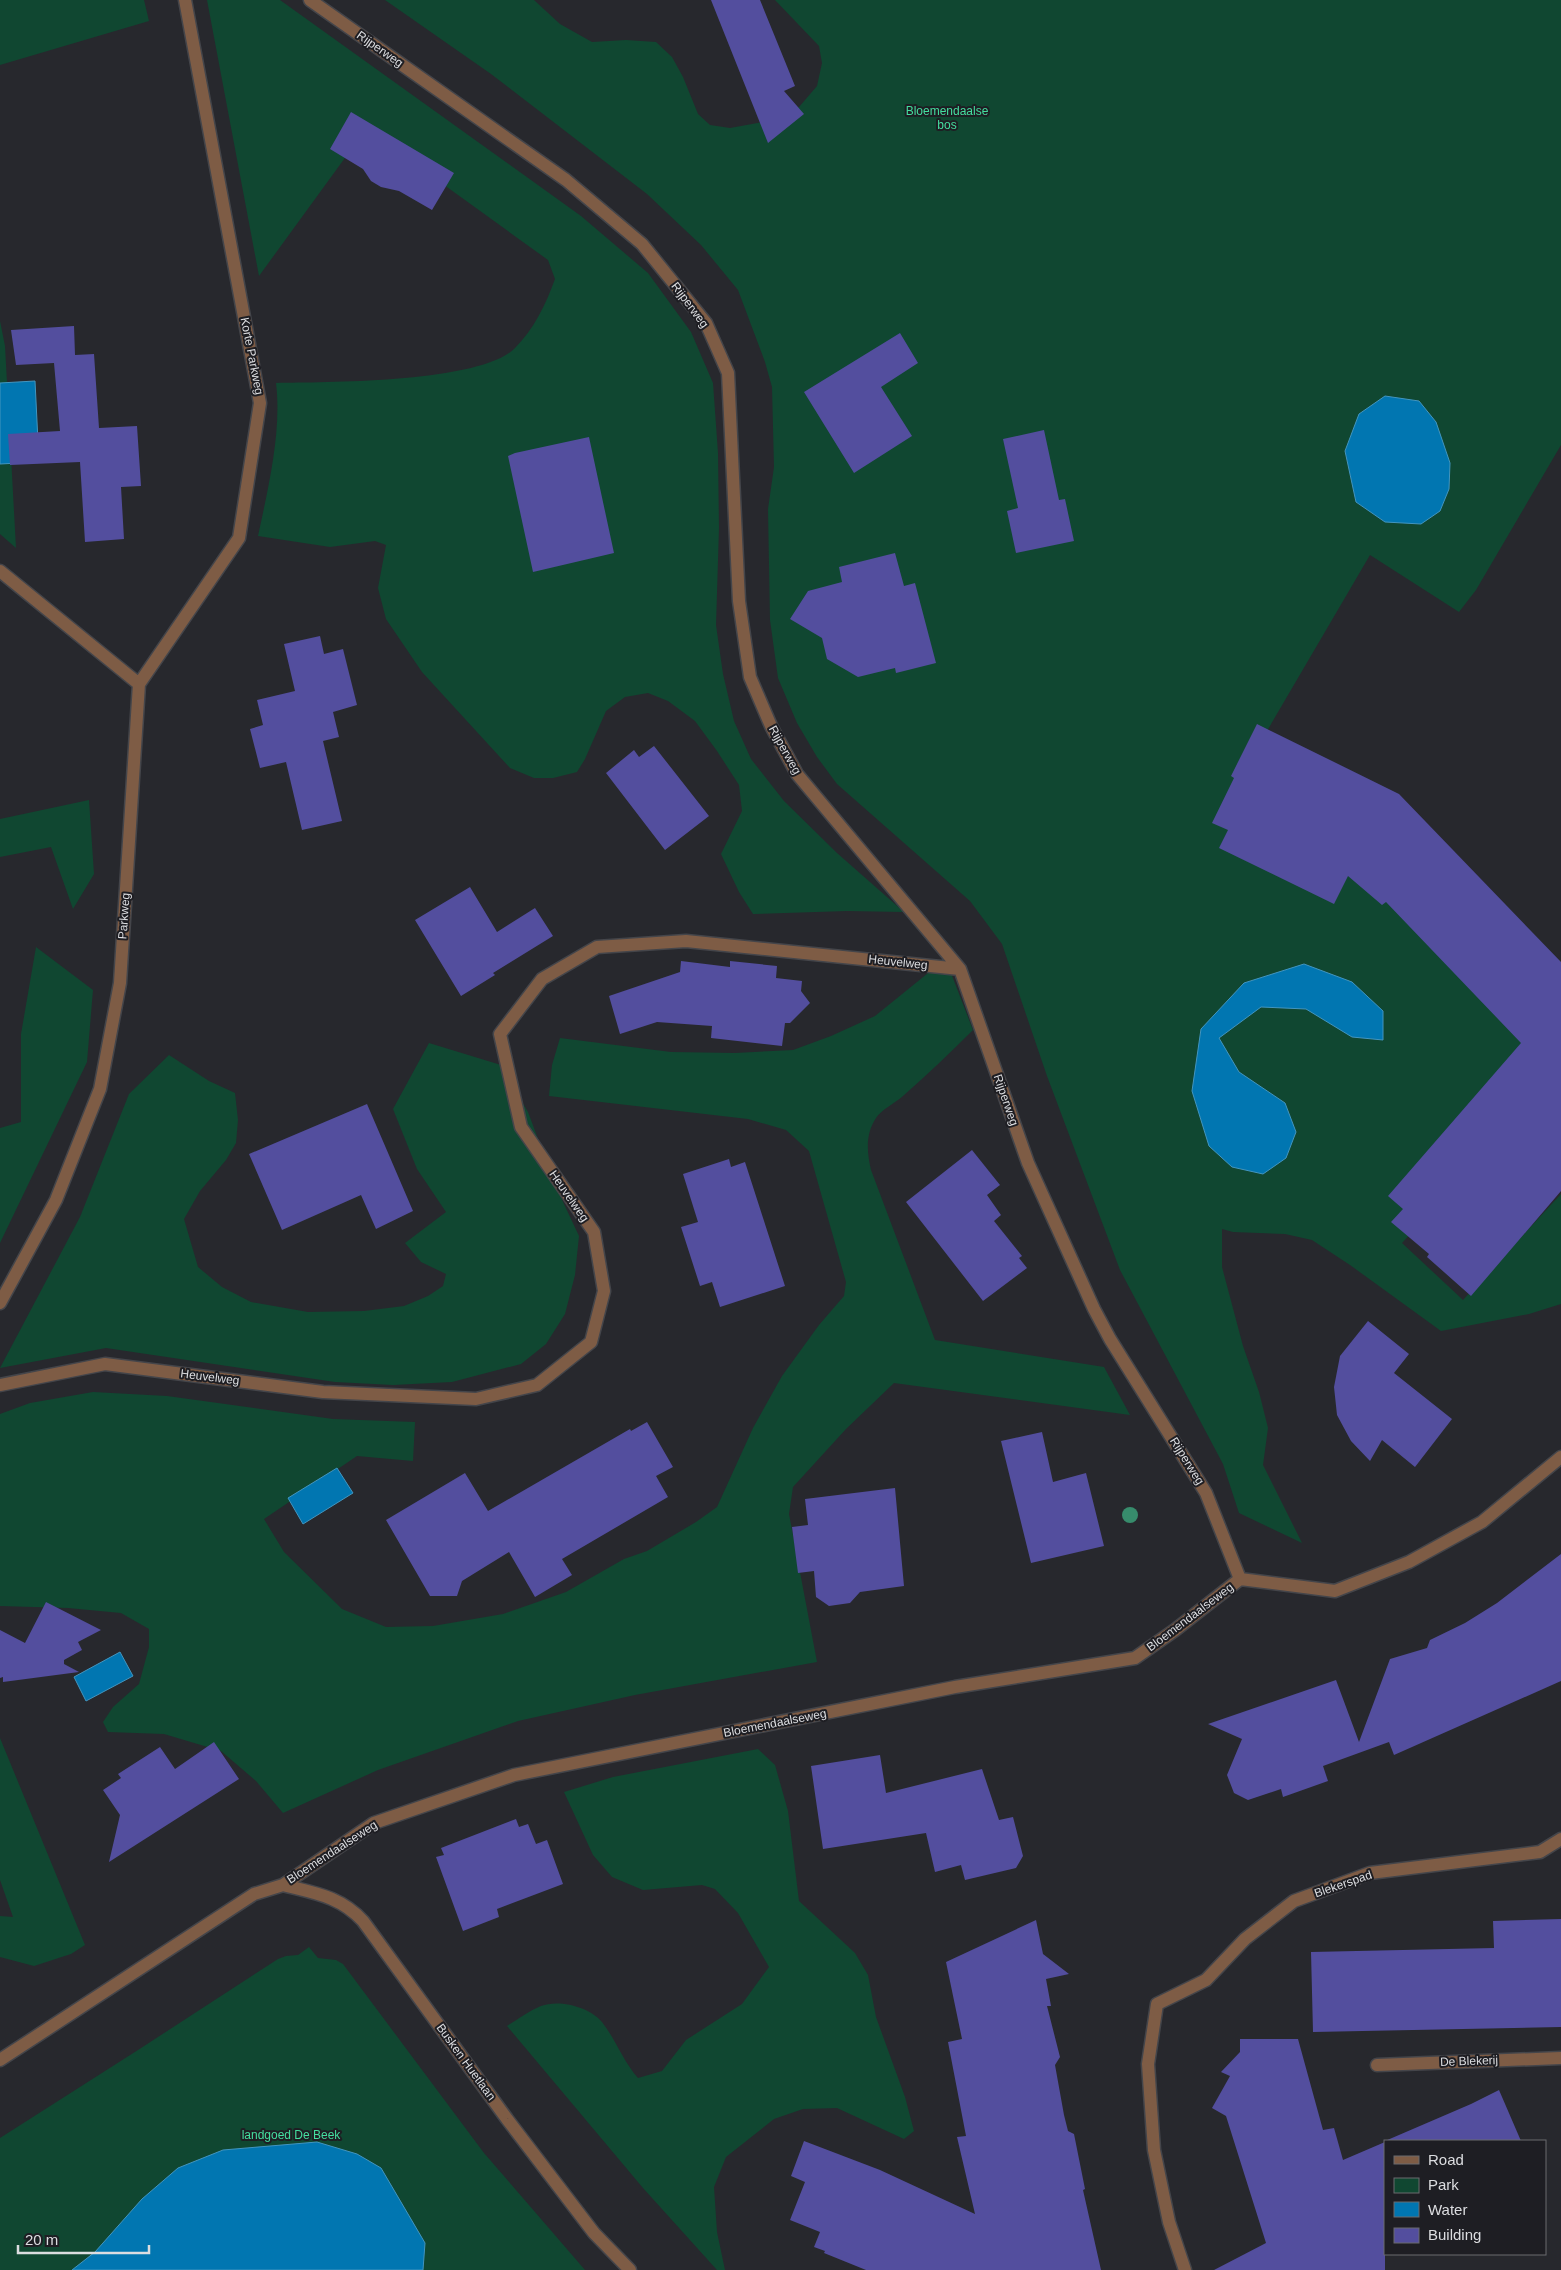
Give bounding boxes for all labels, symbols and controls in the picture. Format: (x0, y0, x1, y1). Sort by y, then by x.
street label: Rijperweg (354, 28, 406, 70)
park label: Bloemendaalse bos (906, 104, 989, 132)
street label: Rijperweg (668, 279, 712, 331)
street label: Korte Parkweg (238, 316, 266, 396)
street label: Rijperweg (766, 723, 804, 777)
street label: Parkweg (115, 892, 133, 940)
street label: Heuvelweg (868, 952, 928, 972)
street label: Rijperweg (991, 1072, 1021, 1128)
street label: Heuvelweg (546, 1168, 592, 1224)
street label: Heuvelweg (180, 1366, 240, 1388)
street label: Rijperweg (1167, 1435, 1207, 1487)
street label: Bloemendaalseweg (1144, 1580, 1236, 1654)
street label: Bloemendaalseweg (722, 1706, 828, 1740)
street label: Bloemendaalseweg (284, 1818, 380, 1886)
street label: Blekerspad (1312, 1868, 1374, 1900)
street label: Busken Huetlaan (433, 2021, 499, 2103)
street label: De Blekerij (1440, 2053, 1498, 2069)
park label: landgoed De Beek (242, 2128, 341, 2142)
legend (1384, 2140, 1546, 2255)
text: Road (1428, 2151, 1464, 2168)
text: Park (1428, 2176, 1459, 2193)
text: Water (1428, 2201, 1467, 2218)
scale bar (18, 2222, 149, 2254)
text: Building (1428, 2226, 1481, 2243)
text: 20 m (25, 2231, 58, 2248)

